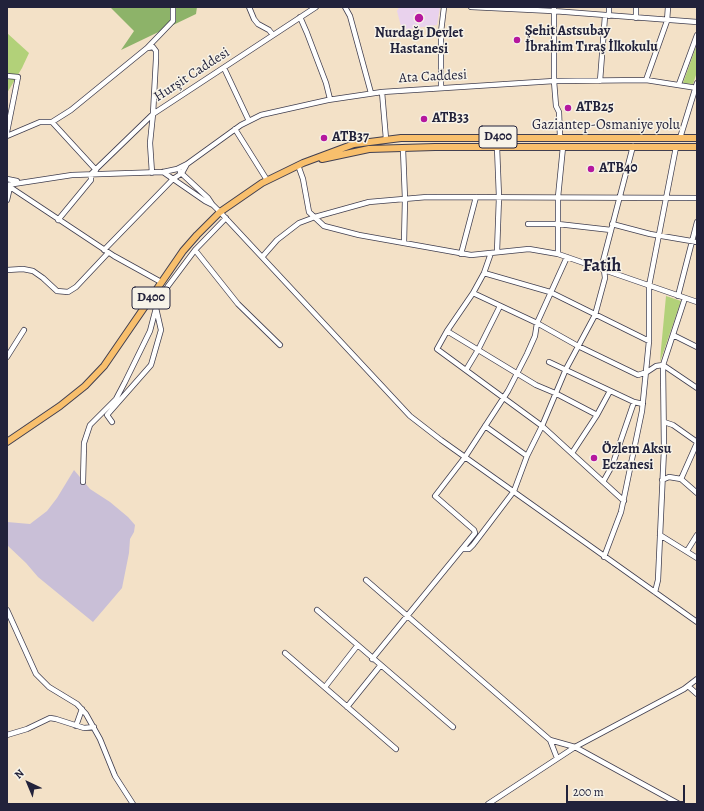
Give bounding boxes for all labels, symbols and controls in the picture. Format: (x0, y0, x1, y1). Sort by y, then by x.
marker: Nurdağı Devlet Hastanesi (413, 12, 425, 24)
place label: Şehit Astsubay İbrahim Tıraş İlkokulu (525, 24, 658, 56)
place label: Nurdağı Devlet Hastanesi (375, 26, 463, 58)
marker: Şehit Astsubay İbrahim Tıraş İlkokulu (512, 35, 522, 45)
street label: Hurşit Caddesi (151, 44, 233, 106)
street label: Ata Caddesi (398, 67, 468, 87)
place label: ATB25 (576, 100, 614, 116)
marker: ATB25 (563, 103, 573, 113)
place label: ATB33 (432, 111, 469, 127)
marker: ATB33 (419, 114, 429, 124)
street label: Gaziantep-Osmaniye yolu (532, 118, 680, 134)
road number: D400 (479, 126, 517, 148)
place label: ATB37 (332, 130, 369, 146)
marker: ATB37 (319, 133, 329, 143)
place label: ATB40 (599, 161, 638, 177)
marker: ATB40 (586, 164, 596, 174)
district label: Fatih (583, 256, 621, 278)
road number: D400 (132, 287, 170, 309)
place label: Özlem Aksu Eczanesi (602, 442, 671, 474)
marker: Özlem Aksu Eczanesi (589, 453, 599, 463)
north arrow (8, 763, 48, 803)
text: N (11, 766, 27, 782)
scale bar (568, 777, 687, 803)
text: 200 m (573, 784, 604, 800)

